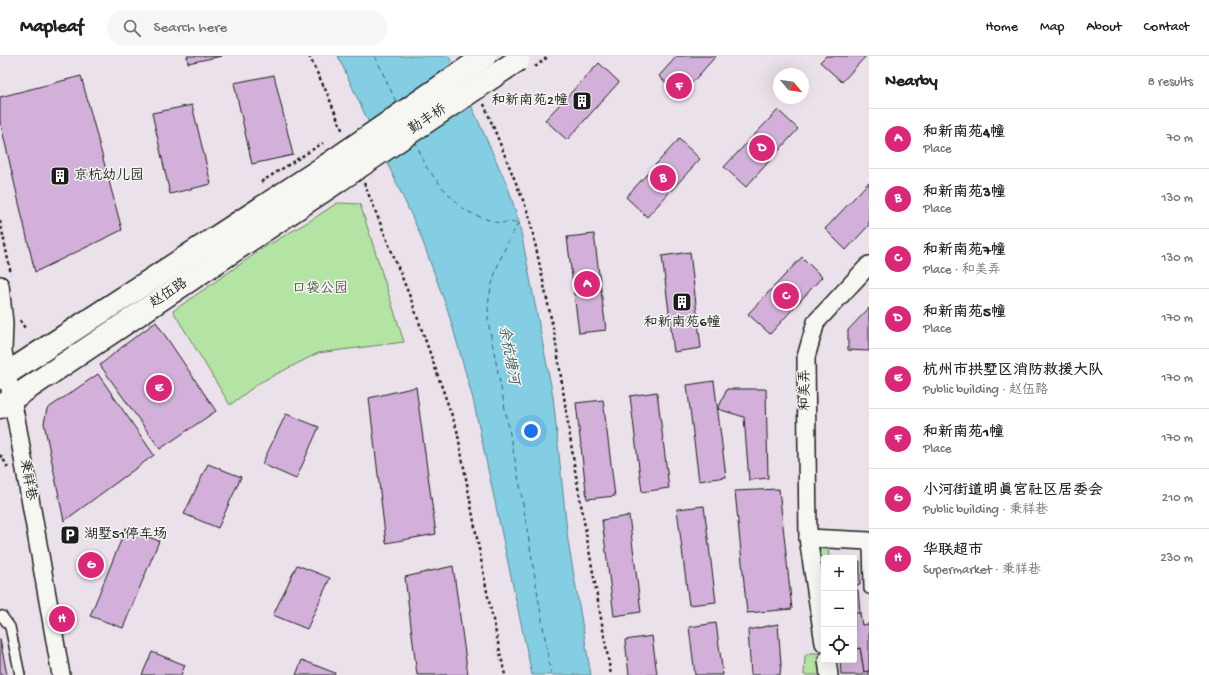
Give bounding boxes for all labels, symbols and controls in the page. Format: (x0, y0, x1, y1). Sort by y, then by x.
search box (107, 10, 387, 46)
text: Mapleaf (20, 16, 83, 39)
icon: search (121, 17, 143, 39)
text: Search here (153, 19, 227, 37)
text: Home (986, 19, 1018, 36)
text: Map (1040, 19, 1064, 36)
text: About (1086, 19, 1122, 36)
text: Contact (1144, 19, 1189, 36)
north arrow (773, 68, 809, 104)
pin: F (666, 71, 692, 101)
text: Nearby (885, 72, 938, 92)
text: 8 results (1148, 75, 1193, 90)
building icon: 和新南苑2幢 (571, 90, 593, 112)
place label: 和新南苑2幢 (491, 92, 568, 110)
street label: 勤丰桥 (406, 101, 450, 139)
text: 和新南苑4幢 (923, 124, 1005, 142)
text: A (894, 131, 902, 146)
text: 70 m (1167, 131, 1193, 146)
pin: D (749, 133, 775, 163)
text: Place (923, 142, 951, 157)
pin: B (650, 163, 676, 193)
building icon: 京杭幼儿园 (49, 165, 71, 187)
place label: 京杭幼儿园 (74, 167, 144, 185)
text: 和新南苑3幢 (923, 184, 1006, 202)
text: B (895, 191, 901, 206)
text: 130 m (1161, 191, 1193, 206)
text: Place (923, 202, 951, 217)
text: 和新南苑7幢 (923, 242, 1006, 260)
text: C (894, 251, 902, 266)
text: 130 m (1161, 251, 1193, 266)
text: Place · 和美弄 (923, 263, 1001, 278)
pin: A (574, 269, 600, 299)
street label: 赵伍路 (146, 274, 191, 313)
park label: 口袋公园 (292, 280, 348, 298)
pin: C (773, 281, 799, 311)
building icon: 和新南苑6幢 (671, 291, 693, 313)
text: 和新南苑5幢 (923, 304, 1006, 322)
text: D (894, 311, 902, 326)
text: 170 m (1161, 311, 1193, 326)
place label: 和新南苑6幢 (643, 314, 721, 332)
text: Place (923, 322, 951, 337)
water label: 余杭塘河 (494, 324, 524, 389)
text: 杭州市拱墅区消防救援大队 (923, 362, 1103, 380)
street label: 和美弄 (796, 369, 815, 411)
text: E (894, 371, 902, 386)
text: 170 m (1161, 371, 1193, 386)
pin: E (146, 373, 172, 403)
text: Public building · 赵伍路 (923, 383, 1048, 398)
your location (521, 421, 541, 441)
text: 和新南苑1幢 (923, 424, 1004, 442)
text: F (895, 431, 901, 446)
text: 170 m (1161, 431, 1193, 446)
text: Place (923, 442, 951, 457)
street label: 秉祥巷 (15, 458, 39, 503)
text: 小河街道明真宫社区居委会 (923, 482, 1103, 500)
text: G (894, 491, 902, 506)
text: 210 m (1162, 491, 1193, 506)
text: Public building · 秉祥巷 (923, 503, 1048, 518)
parking icon: 湖墅51停车场 (59, 524, 81, 546)
place label: 湖墅51停车场 (84, 526, 167, 544)
text: 华联超市 (923, 542, 983, 560)
pin: G (78, 550, 104, 580)
text: H (894, 551, 902, 566)
text: 230 m (1160, 551, 1193, 566)
map controls (821, 555, 857, 663)
button: + (821, 555, 857, 591)
text: Supermarket · 秉祥巷 (923, 563, 1041, 578)
button: − (821, 591, 857, 627)
pin: H (49, 604, 75, 634)
button: locate (821, 627, 857, 663)

